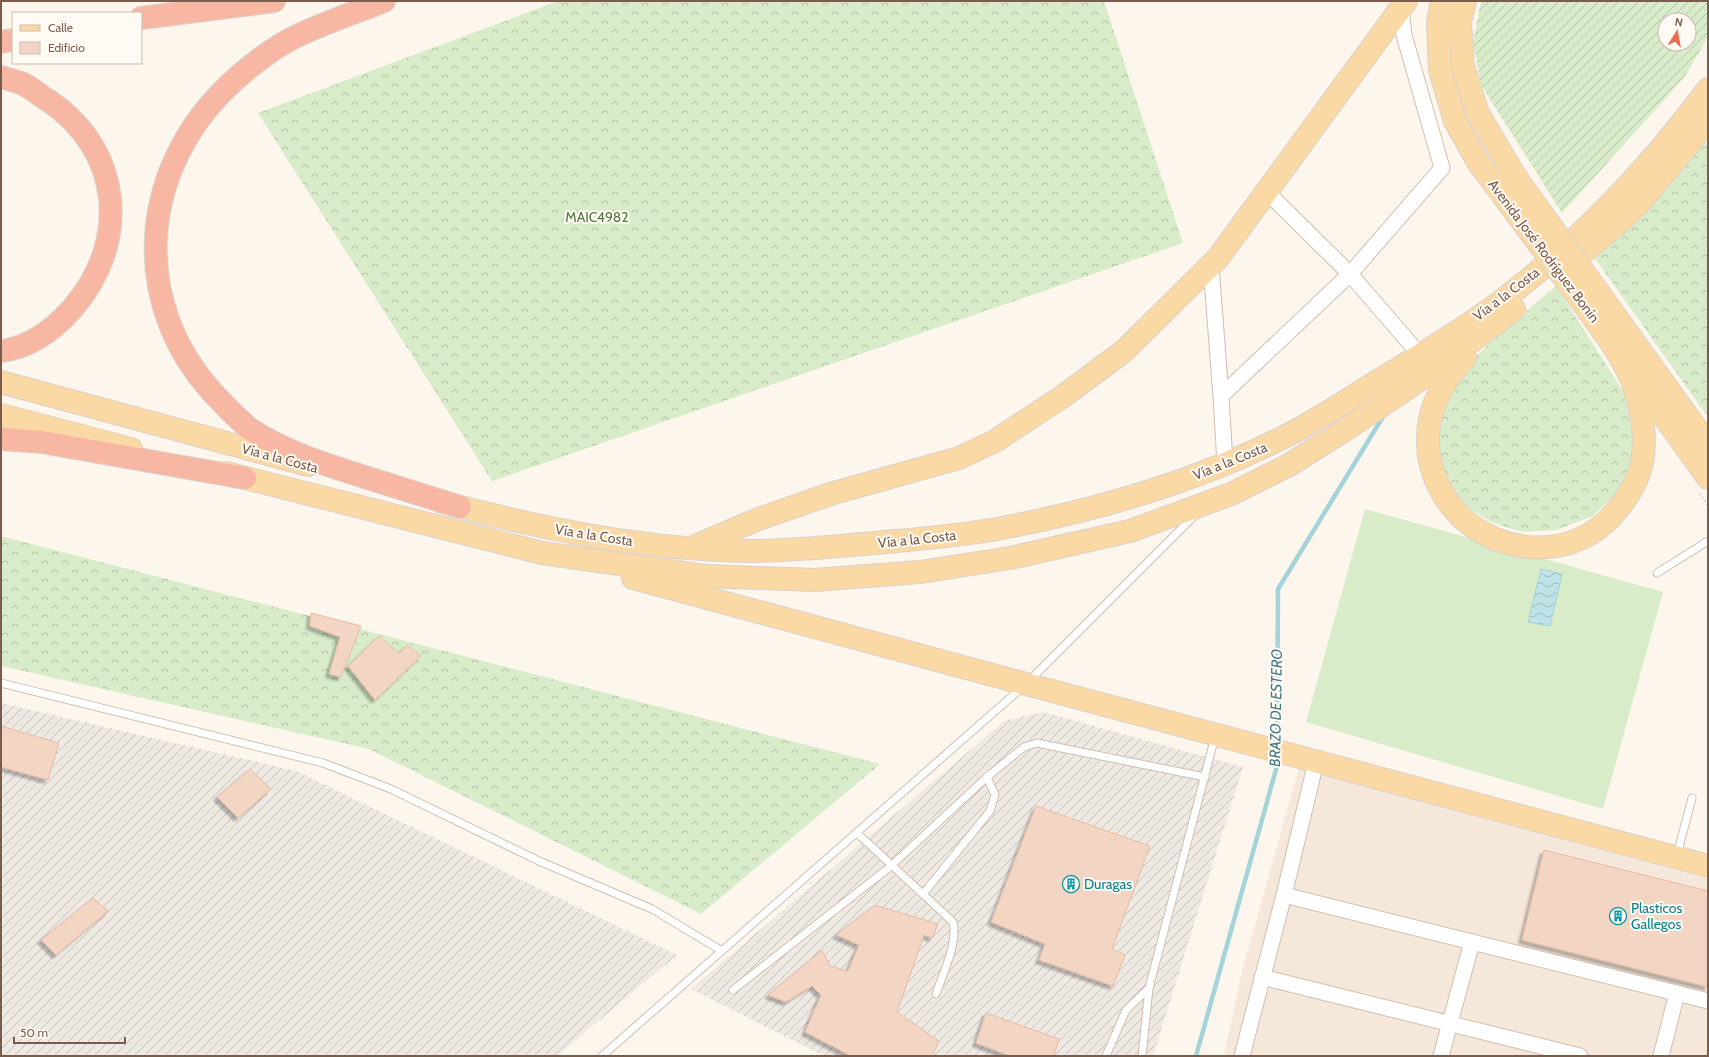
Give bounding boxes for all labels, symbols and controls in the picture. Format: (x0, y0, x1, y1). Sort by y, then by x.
legend (12, 12, 142, 64)
north arrow (1657, 12, 1697, 52)
text: N (1674, 15, 1684, 30)
text: Calle (48, 20, 73, 35)
text: Edificio (48, 40, 85, 55)
street label: Avenida José Rodríguez Bonín (1484, 176, 1604, 326)
park label: MAIC4982 (565, 208, 629, 226)
street label: Vía a la Costa (1469, 263, 1543, 325)
street label: Vía a la Costa (1190, 438, 1270, 484)
street label: Vía a la Costa (240, 439, 320, 477)
street label: Vía a la Costa (554, 520, 634, 550)
street label: Vía a la Costa (877, 526, 957, 552)
water label: BRAZO DE ESTERO (1266, 649, 1286, 767)
building icon: Duragas (1061, 874, 1081, 894)
place label: Duragas (1084, 875, 1132, 893)
place label: Plasticos Gallegos (1631, 899, 1682, 933)
building icon: Plasticos Gallegos (1608, 906, 1628, 926)
scale bar (14, 1019, 125, 1045)
text: 50 m (20, 1025, 48, 1040)

